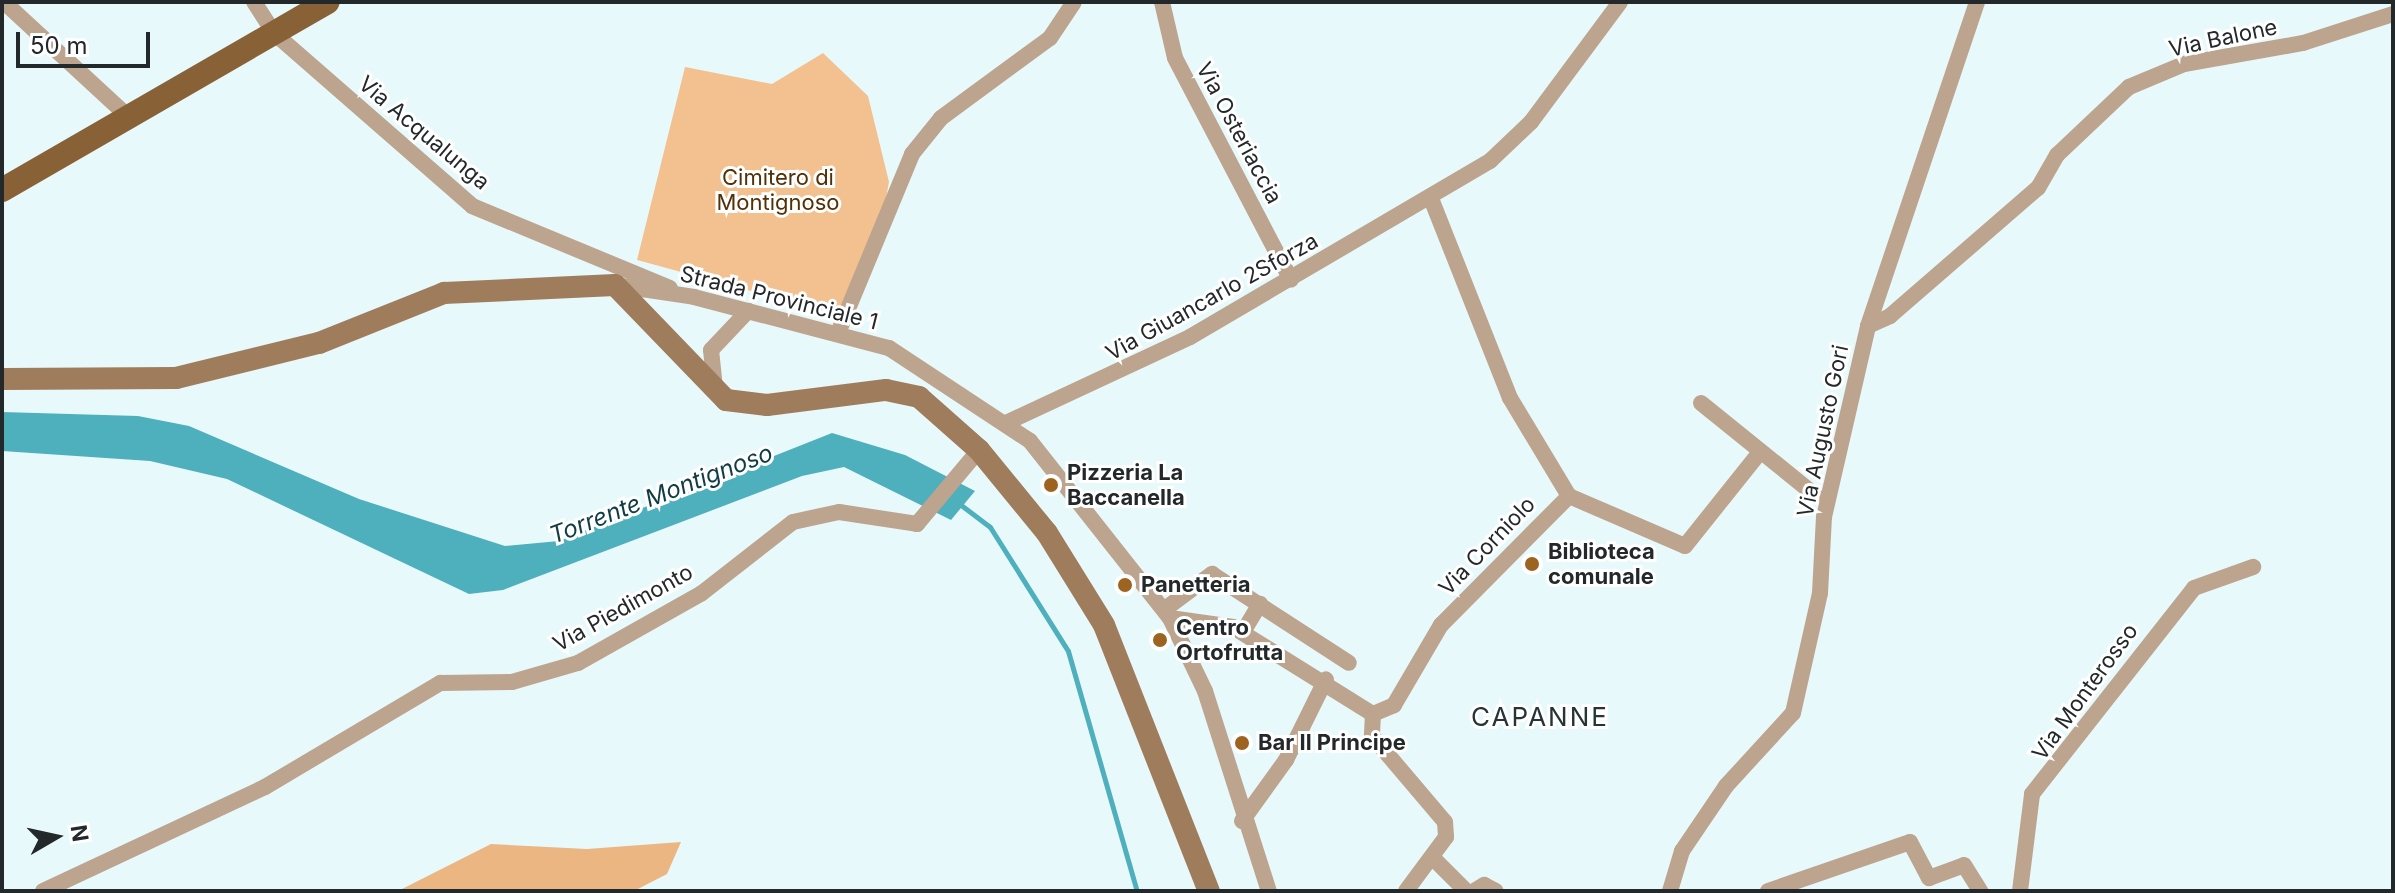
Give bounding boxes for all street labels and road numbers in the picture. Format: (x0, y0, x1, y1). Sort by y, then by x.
street label: Via Balone (2166, 14, 2280, 62)
street label: Via Osteriaccia (1191, 58, 1287, 208)
street label: Via Acqualunga (353, 71, 495, 195)
street label: Via Giuancarlo 2Sforza (1101, 228, 1323, 366)
street label: Strada Provinciale 1 (677, 261, 881, 335)
street label: Via Augusto Gori (1792, 343, 1854, 519)
street label: Via Corniolo (1433, 491, 1541, 601)
street label: Via Piedimonto (549, 559, 697, 657)
street label: Via Monterosso (2027, 619, 2143, 765)

